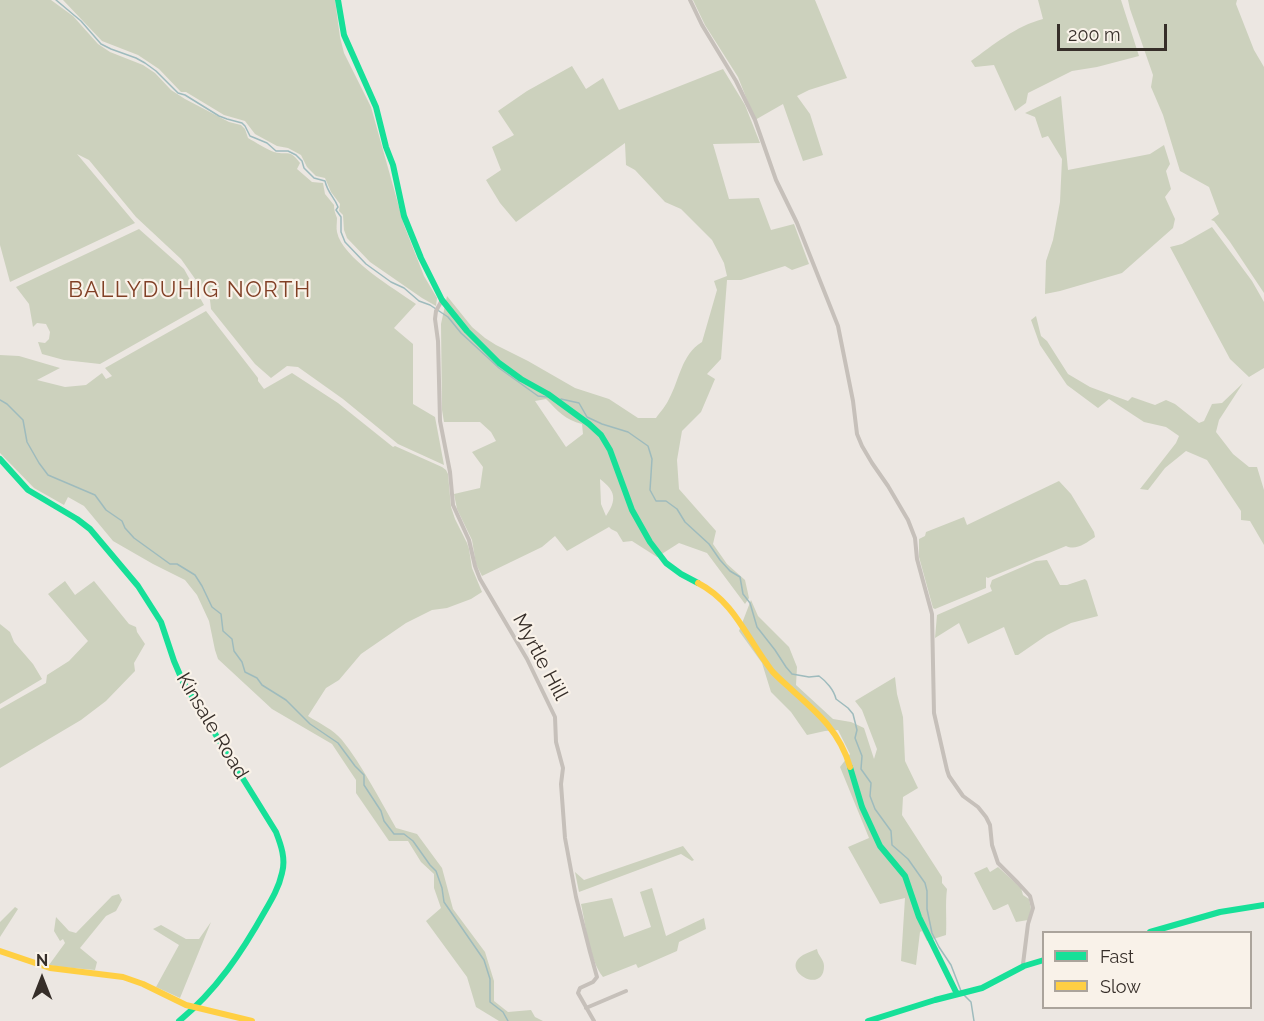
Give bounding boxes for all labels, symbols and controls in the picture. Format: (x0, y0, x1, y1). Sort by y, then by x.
scale bar (1060, 12, 1170, 50)
text: 200 m (1068, 24, 1121, 45)
district label: BALLYDUHIG NORTH (68, 277, 312, 303)
street label: Myrtle Hill (507, 610, 573, 704)
street label: Kinsale Road (171, 669, 253, 783)
legend (1042, 931, 1252, 1009)
text: Fast (1100, 946, 1134, 967)
north arrow (12, 949, 72, 1009)
text: N (36, 951, 48, 970)
text: Slow (1100, 976, 1141, 997)

